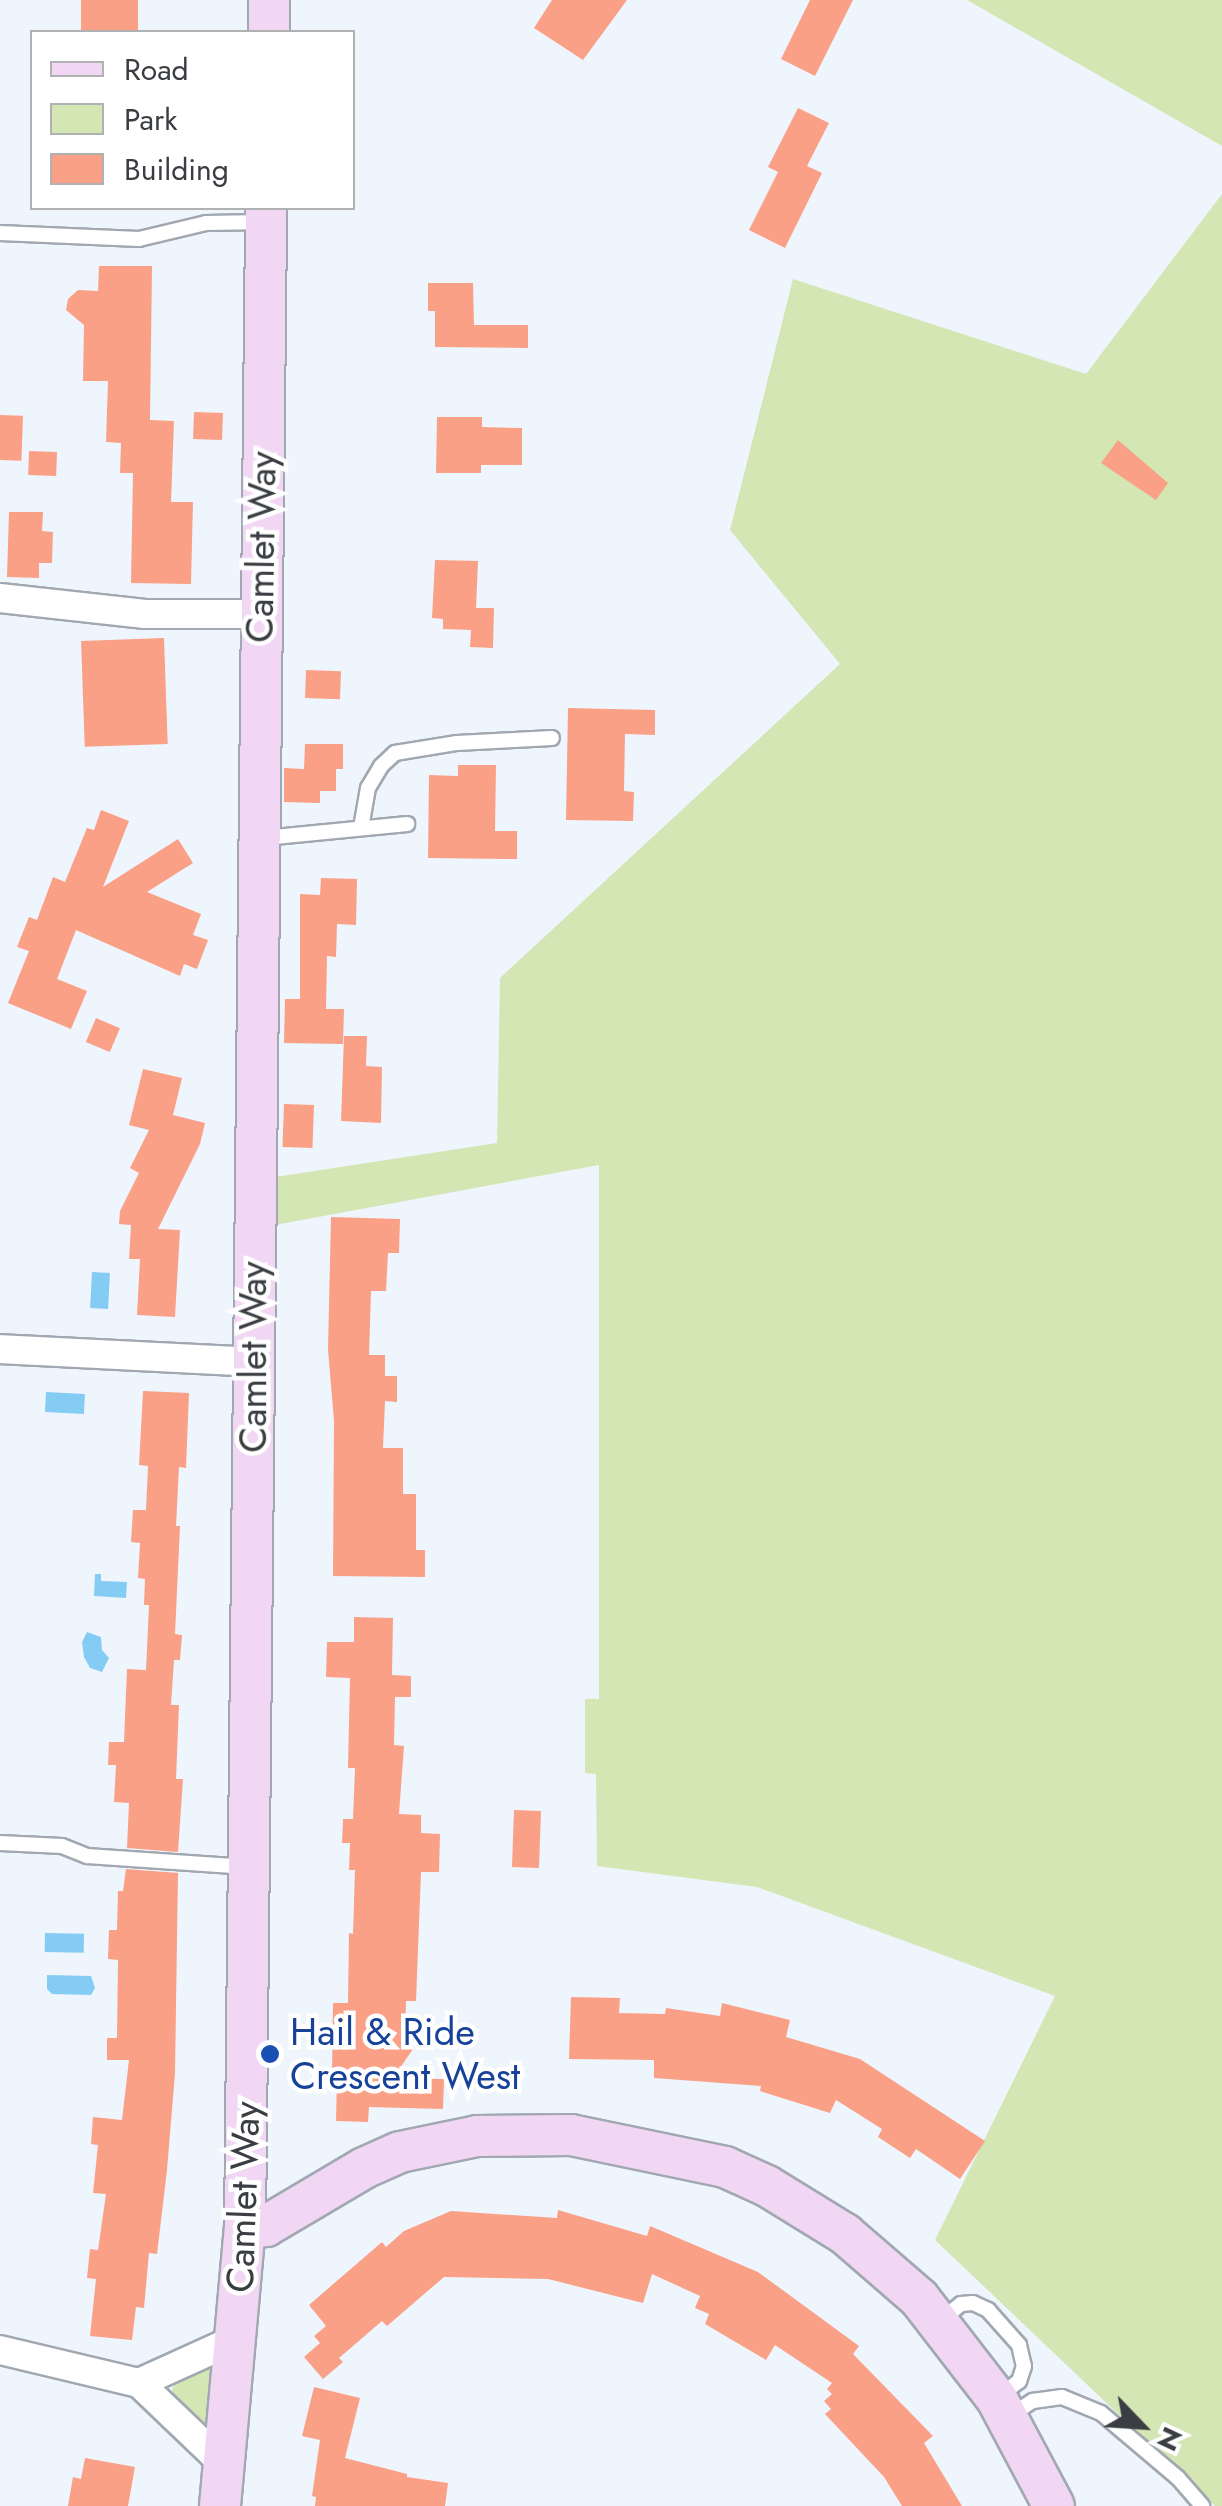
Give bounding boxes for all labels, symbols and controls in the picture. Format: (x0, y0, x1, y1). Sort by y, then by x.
legend (30, 30, 355, 210)
text: Road (124, 48, 189, 91)
text: Park (124, 98, 177, 141)
text: Building (124, 148, 229, 191)
street label: Camlet Way (237, 451, 285, 643)
street label: Camlet Way (230, 1261, 276, 1453)
place label: Hail & Ride Crescent West (290, 2009, 520, 2098)
marker: Hail & Ride Crescent West (259, 2043, 281, 2065)
street label: Camlet Way (217, 2101, 269, 2293)
north arrow (1092, 2376, 1192, 2476)
text: N (1146, 2420, 1193, 2458)

